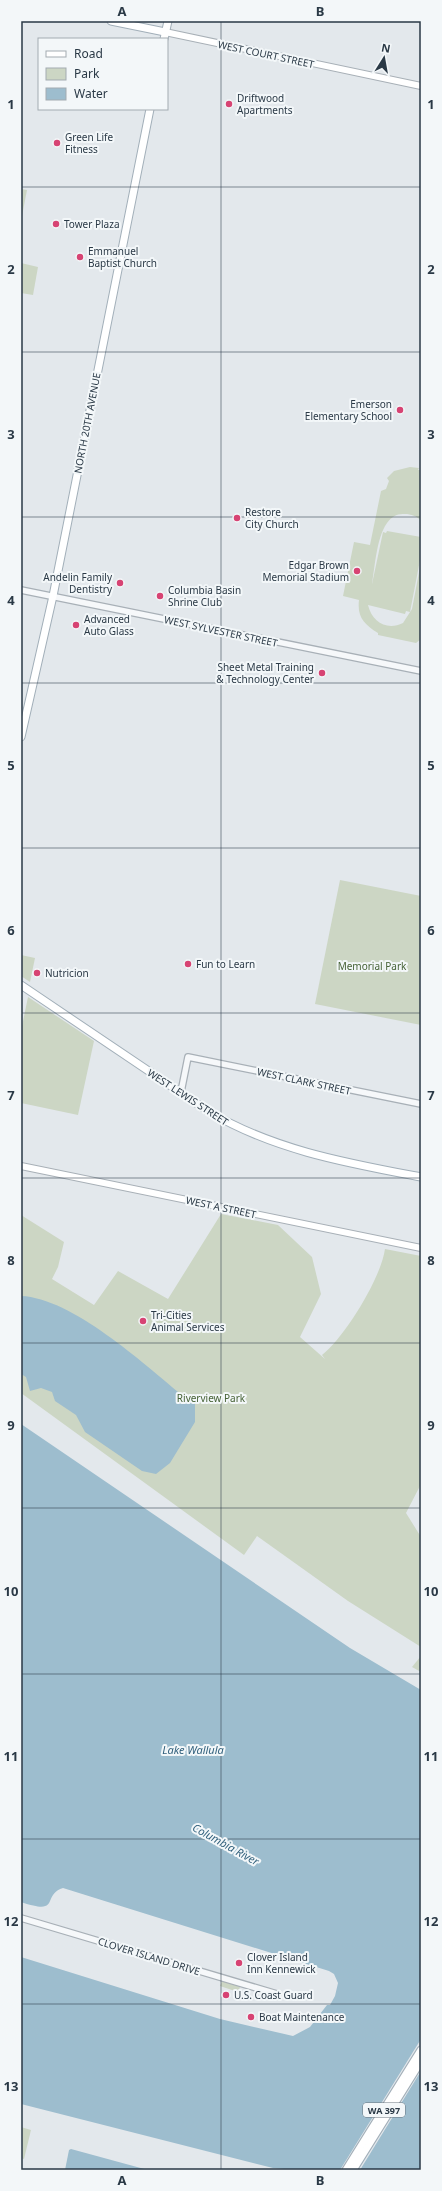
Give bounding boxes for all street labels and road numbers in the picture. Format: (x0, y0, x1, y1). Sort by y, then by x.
street label: WEST COURT STREET (217, 37, 316, 71)
street label: NORTH 20TH AVENUE (70, 371, 104, 475)
street label: WEST SYLVESTER STREET (163, 612, 279, 650)
street label: WEST CLARK STREET (256, 1064, 353, 1098)
street label: WEST LEWIS STREET (145, 1066, 232, 1129)
street label: WEST A STREET (185, 1193, 258, 1221)
street label: CLOVER ISLAND DRIVE (96, 1934, 202, 1978)
road number: WA 397 (363, 2103, 405, 2117)

